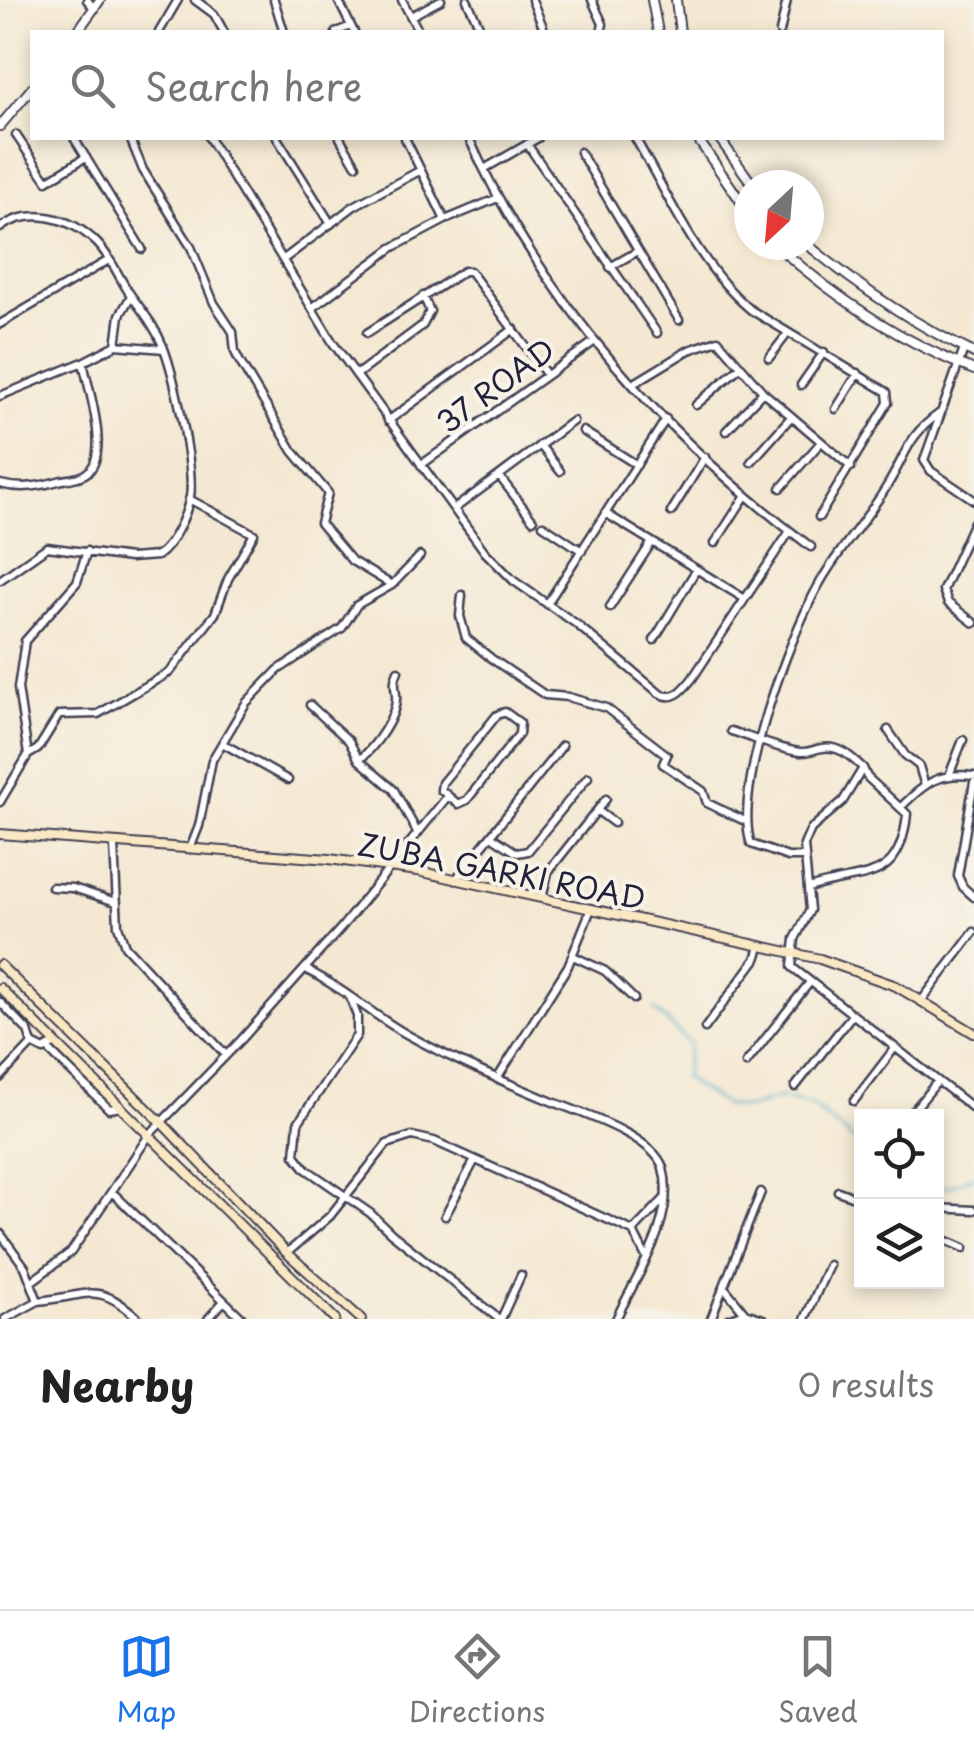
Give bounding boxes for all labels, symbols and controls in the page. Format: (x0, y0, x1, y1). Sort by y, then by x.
search box (30, 30, 944, 140)
text: Search here (145, 57, 362, 114)
icon: search (65, 58, 120, 113)
north arrow (734, 170, 824, 260)
street label: 37 ROAD (427, 327, 563, 443)
street label: ZUBA GARKI ROAD (354, 820, 650, 920)
map controls (854, 1109, 944, 1289)
button: locate (854, 1109, 944, 1199)
button: layers (854, 1199, 944, 1289)
text: Nearby (40, 1353, 194, 1416)
text: 0 results (798, 1360, 934, 1408)
tab: Map (116, 1629, 176, 1732)
tab: Directions (409, 1629, 545, 1732)
tab: Saved (778, 1629, 858, 1732)

